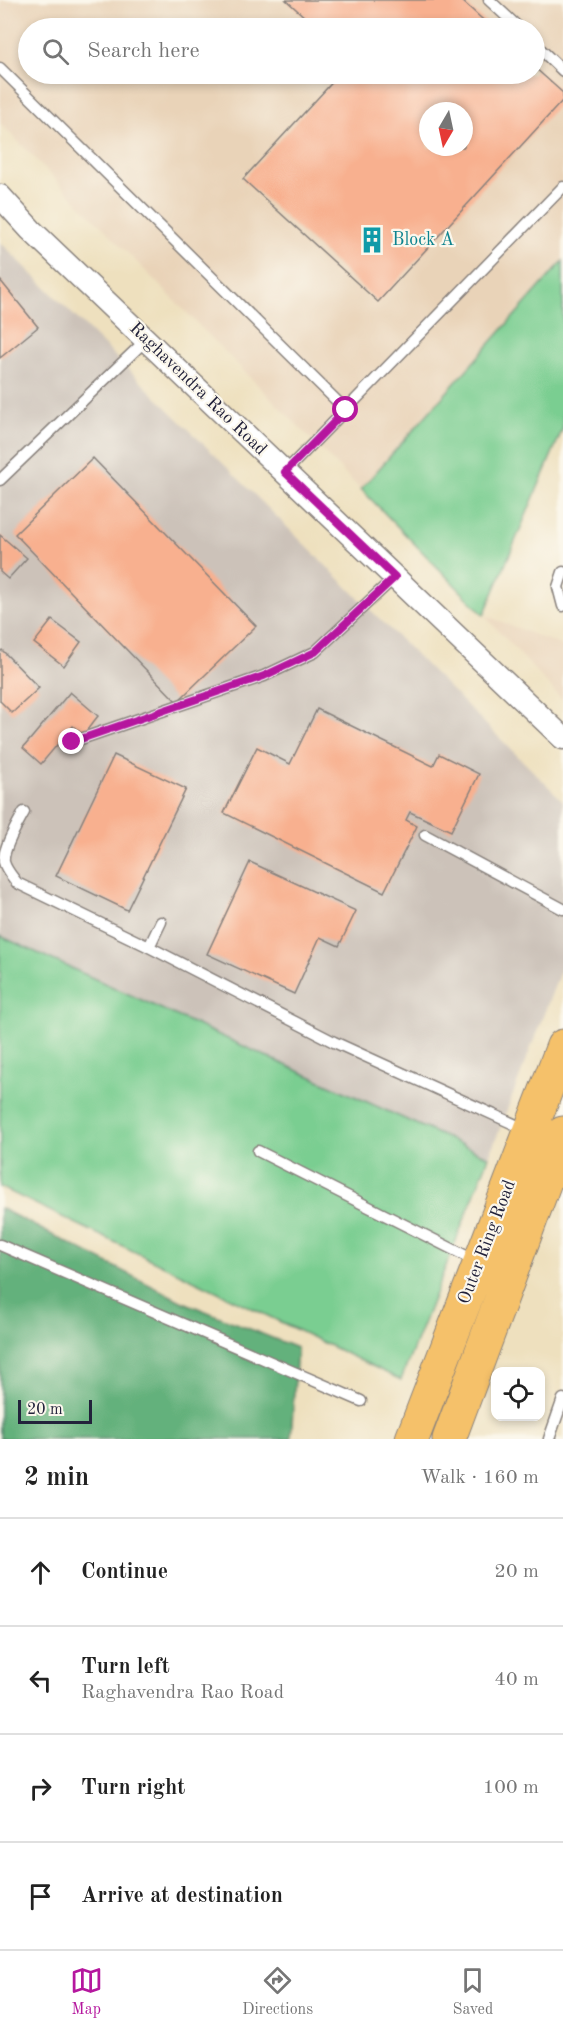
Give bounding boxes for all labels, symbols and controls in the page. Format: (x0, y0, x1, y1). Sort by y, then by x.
search box (18, 18, 545, 84)
icon: search (39, 35, 72, 68)
text: Search here (87, 40, 200, 62)
north arrow (419, 102, 473, 156)
building icon: Block A (357, 225, 387, 255)
place label: Block A (392, 231, 454, 249)
street label: Raghavendra Rao Road (126, 319, 270, 459)
route start (332, 396, 358, 422)
route end (58, 728, 84, 754)
street label: Outer Ring Road (455, 1177, 519, 1307)
map controls (491, 1367, 545, 1421)
button: locate (491, 1367, 545, 1421)
scale bar (18, 1397, 92, 1424)
text: 20 m (27, 1402, 63, 1418)
text: 2 min (24, 1465, 89, 1491)
text: Walk · 160 m (420, 1468, 539, 1488)
icon: ahead (24, 1556, 57, 1589)
text: Continue (81, 1561, 168, 1583)
text: 20 m (494, 1562, 539, 1582)
text: Turn left (81, 1656, 170, 1678)
icon: left (24, 1664, 57, 1697)
text: 40 m (494, 1670, 539, 1690)
text: Raghavendra Rao Road (81, 1683, 284, 1703)
icon: right (24, 1772, 57, 1805)
text: Turn right (81, 1777, 185, 1799)
text: 100 m (483, 1778, 539, 1798)
icon: arrive (24, 1880, 57, 1913)
text: Arrive at destination (81, 1885, 283, 1907)
tab: Map (70, 1964, 103, 2020)
tab: Directions (242, 1964, 313, 2020)
tab: Saved (453, 1964, 493, 2020)

